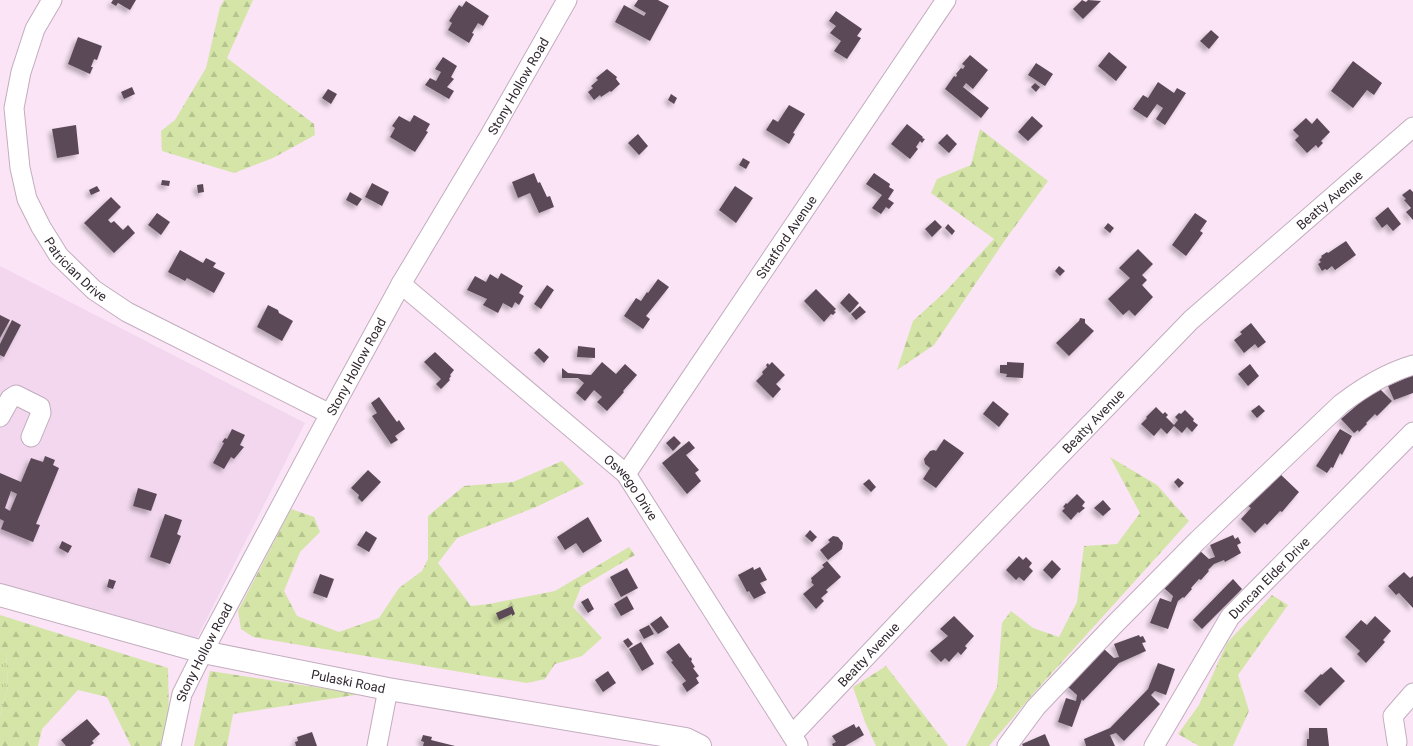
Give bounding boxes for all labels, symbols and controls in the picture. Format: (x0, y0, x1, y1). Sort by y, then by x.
street label: Stony Hollow Road (485, 35, 552, 137)
street label: Beatty Avenue (1294, 167, 1366, 233)
street label: Stratford Avenue (753, 193, 820, 282)
street label: Patrician Drive (41, 235, 110, 305)
street label: Stony Hollow Road (324, 315, 389, 418)
street label: Beatty Avenue (1059, 386, 1128, 456)
street label: Oswego Drive (601, 452, 661, 523)
street label: Duncan Elder Drive (1226, 534, 1313, 622)
street label: Stony Hollow Road (174, 601, 236, 703)
street label: Beatty Avenue (835, 619, 903, 690)
street label: Pulaski Road (310, 667, 387, 696)

